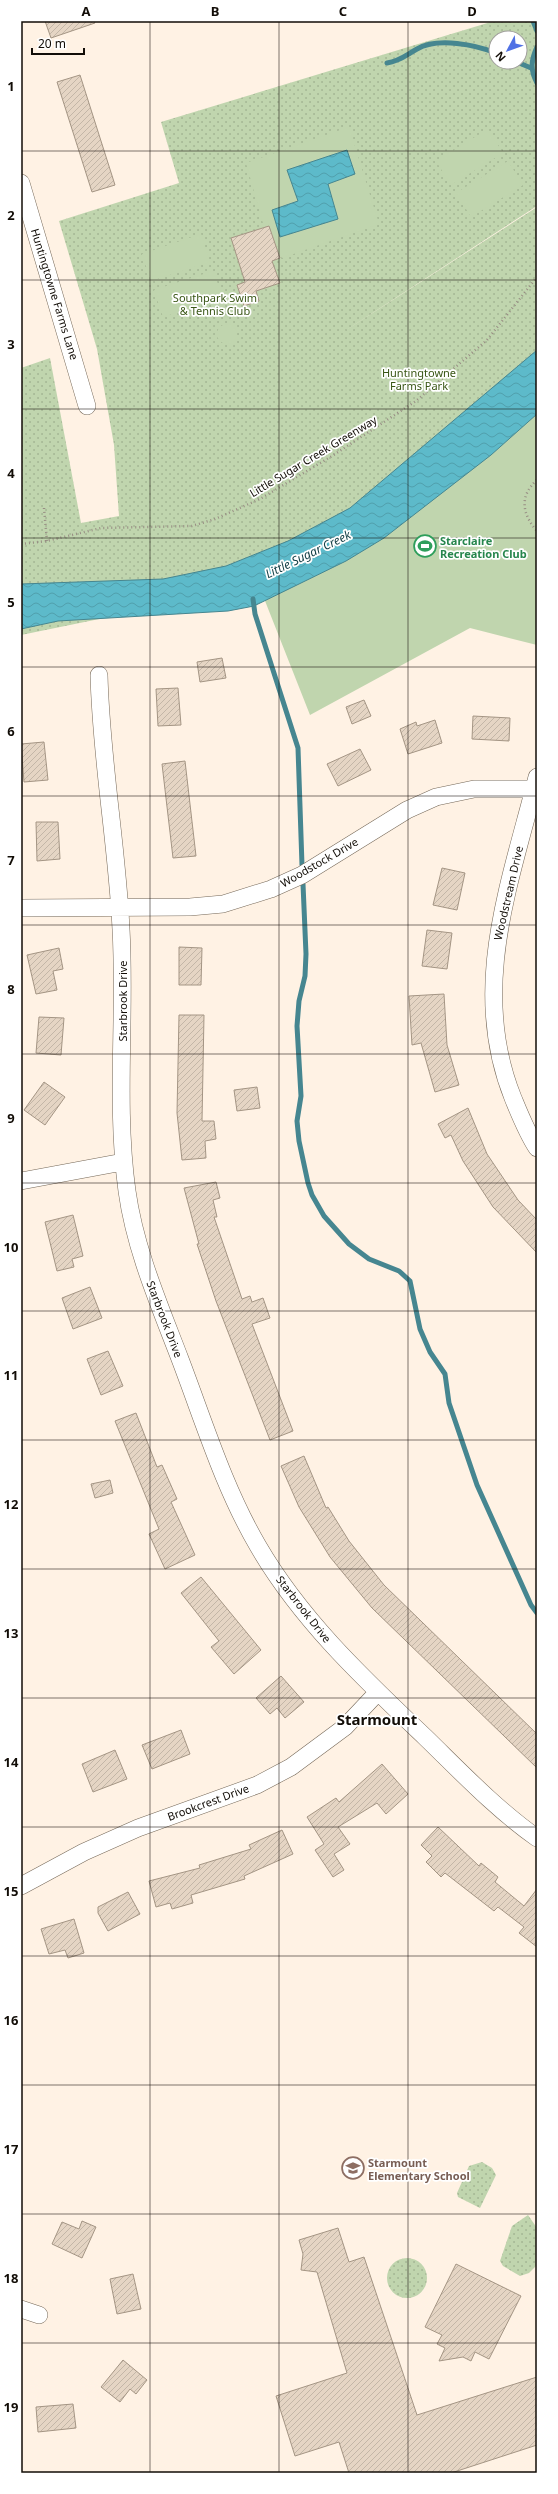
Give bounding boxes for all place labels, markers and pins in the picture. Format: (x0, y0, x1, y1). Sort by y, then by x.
sports icon: Starclaire Recreation Club (412, 533, 438, 559)
place label: Starclaire Recreation Club (440, 533, 527, 561)
school or university icon: Starmount Elementary School (340, 2155, 366, 2181)
place label: Starmount Elementary School (368, 2155, 470, 2183)

